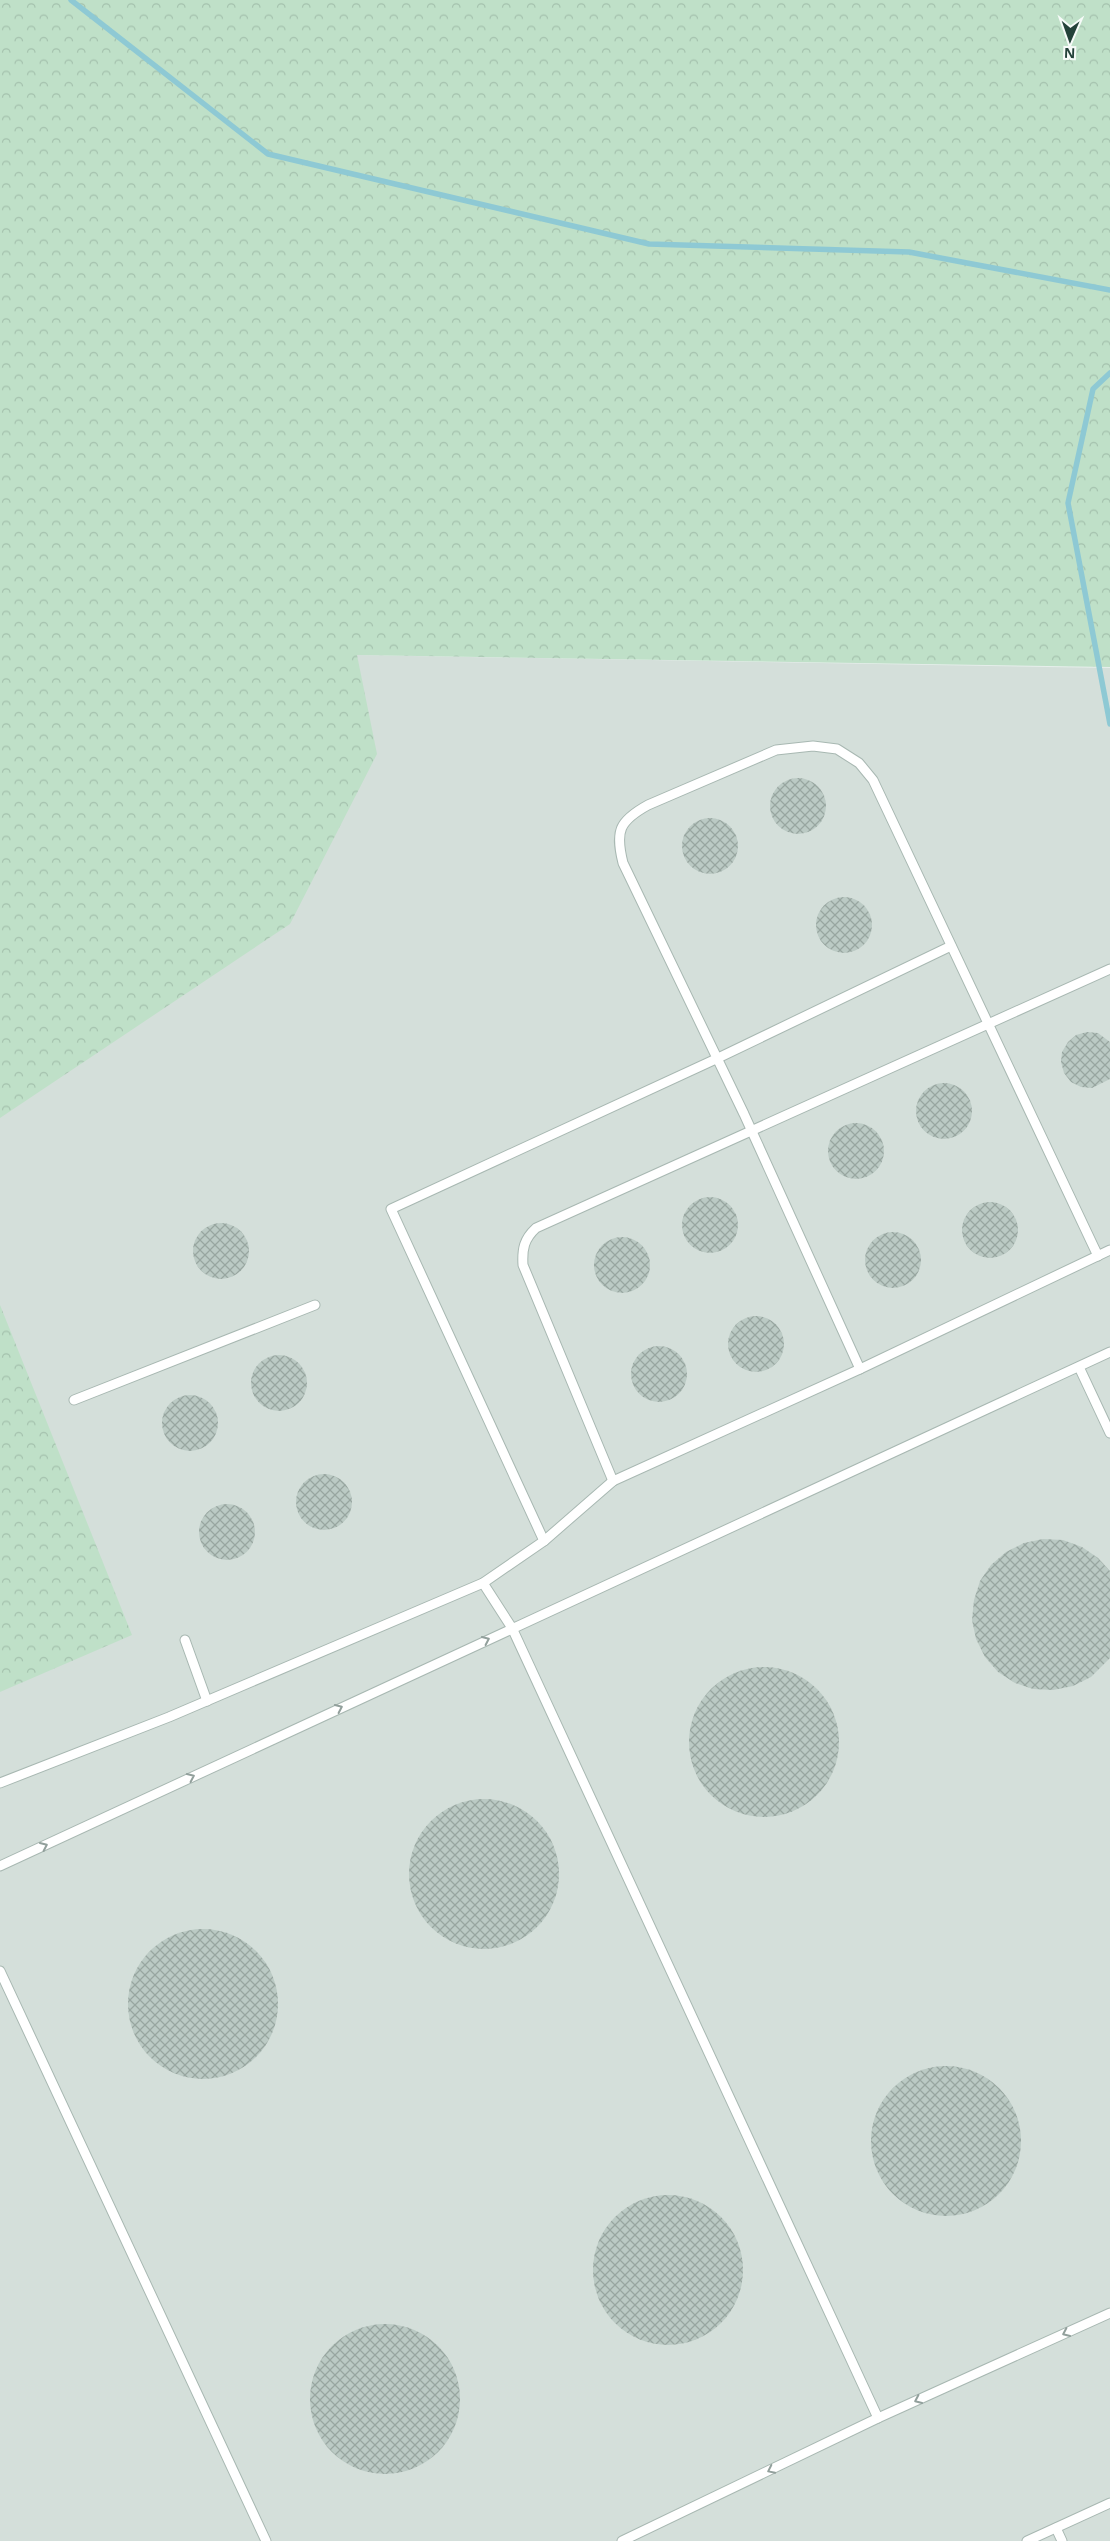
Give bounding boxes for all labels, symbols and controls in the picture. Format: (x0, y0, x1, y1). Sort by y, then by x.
north arrow (1045, 15, 1095, 65)
text: N (1064, 44, 1076, 63)
one-way arrow (481, 1635, 490, 1646)
one-way arrow (334, 1704, 343, 1715)
one-way arrow (186, 1773, 195, 1783)
one-way arrow (39, 1841, 48, 1852)
one-way arrow (1062, 2327, 1071, 2337)
one-way arrow (914, 2394, 923, 2405)
one-way arrow (767, 2464, 776, 2474)

